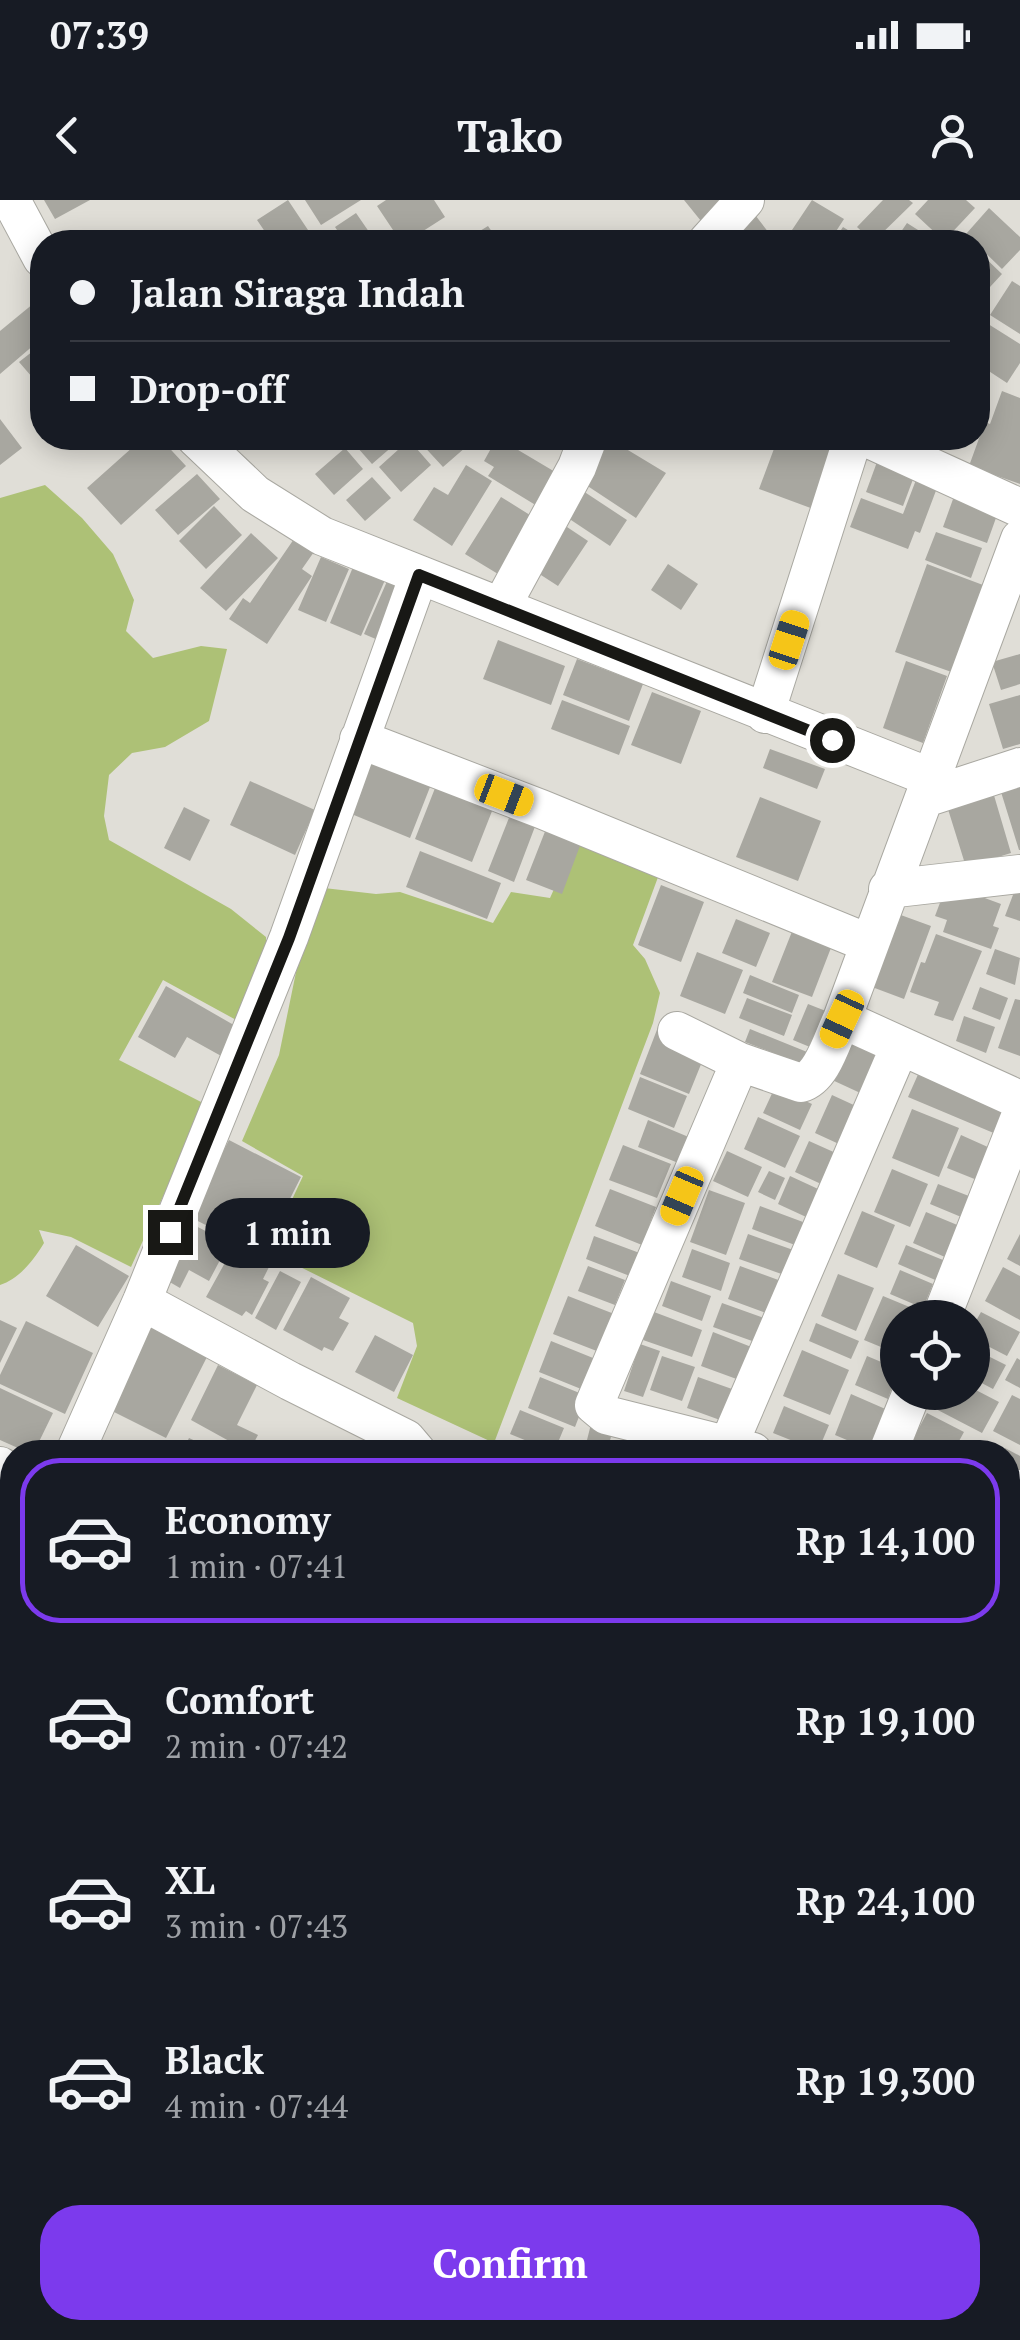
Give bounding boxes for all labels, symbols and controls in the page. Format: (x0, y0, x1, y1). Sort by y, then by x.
text: 07:39 (50, 10, 149, 60)
text: Tako (457, 105, 563, 165)
icon: back (40, 108, 95, 163)
icon: person (925, 108, 980, 163)
text: Jalan Siraga Indah (130, 268, 465, 318)
text: Drop-off (130, 364, 287, 414)
car (765, 607, 813, 673)
route start (810, 718, 855, 763)
car (471, 770, 537, 820)
car (816, 985, 868, 1053)
car (656, 1163, 708, 1229)
callout: 1 min (205, 1197, 370, 1267)
route end (148, 1210, 193, 1255)
text: 1 min (244, 1212, 331, 1254)
map controls (880, 1300, 990, 1410)
button: locate (880, 1300, 990, 1410)
text: Economy (165, 1495, 331, 1545)
icon: car (45, 1496, 135, 1586)
text: Rp 14,100 (796, 1516, 975, 1566)
text: 1 min · 07:41 (165, 1545, 348, 1587)
text: Comfort (165, 1675, 314, 1725)
icon: car (45, 1676, 135, 1766)
text: Rp 19,100 (796, 1696, 975, 1746)
text: 2 min · 07:42 (165, 1725, 348, 1767)
text: XL (165, 1855, 215, 1905)
icon: car (45, 1856, 135, 1946)
text: Rp 24,100 (796, 1876, 975, 1926)
text: 3 min · 07:43 (165, 1905, 348, 1947)
text: Black (165, 2035, 264, 2085)
icon: car (45, 2036, 135, 2126)
text: Rp 19,300 (796, 2056, 975, 2106)
text: 4 min · 07:44 (165, 2085, 348, 2127)
button: Confirm (40, 2205, 980, 2320)

